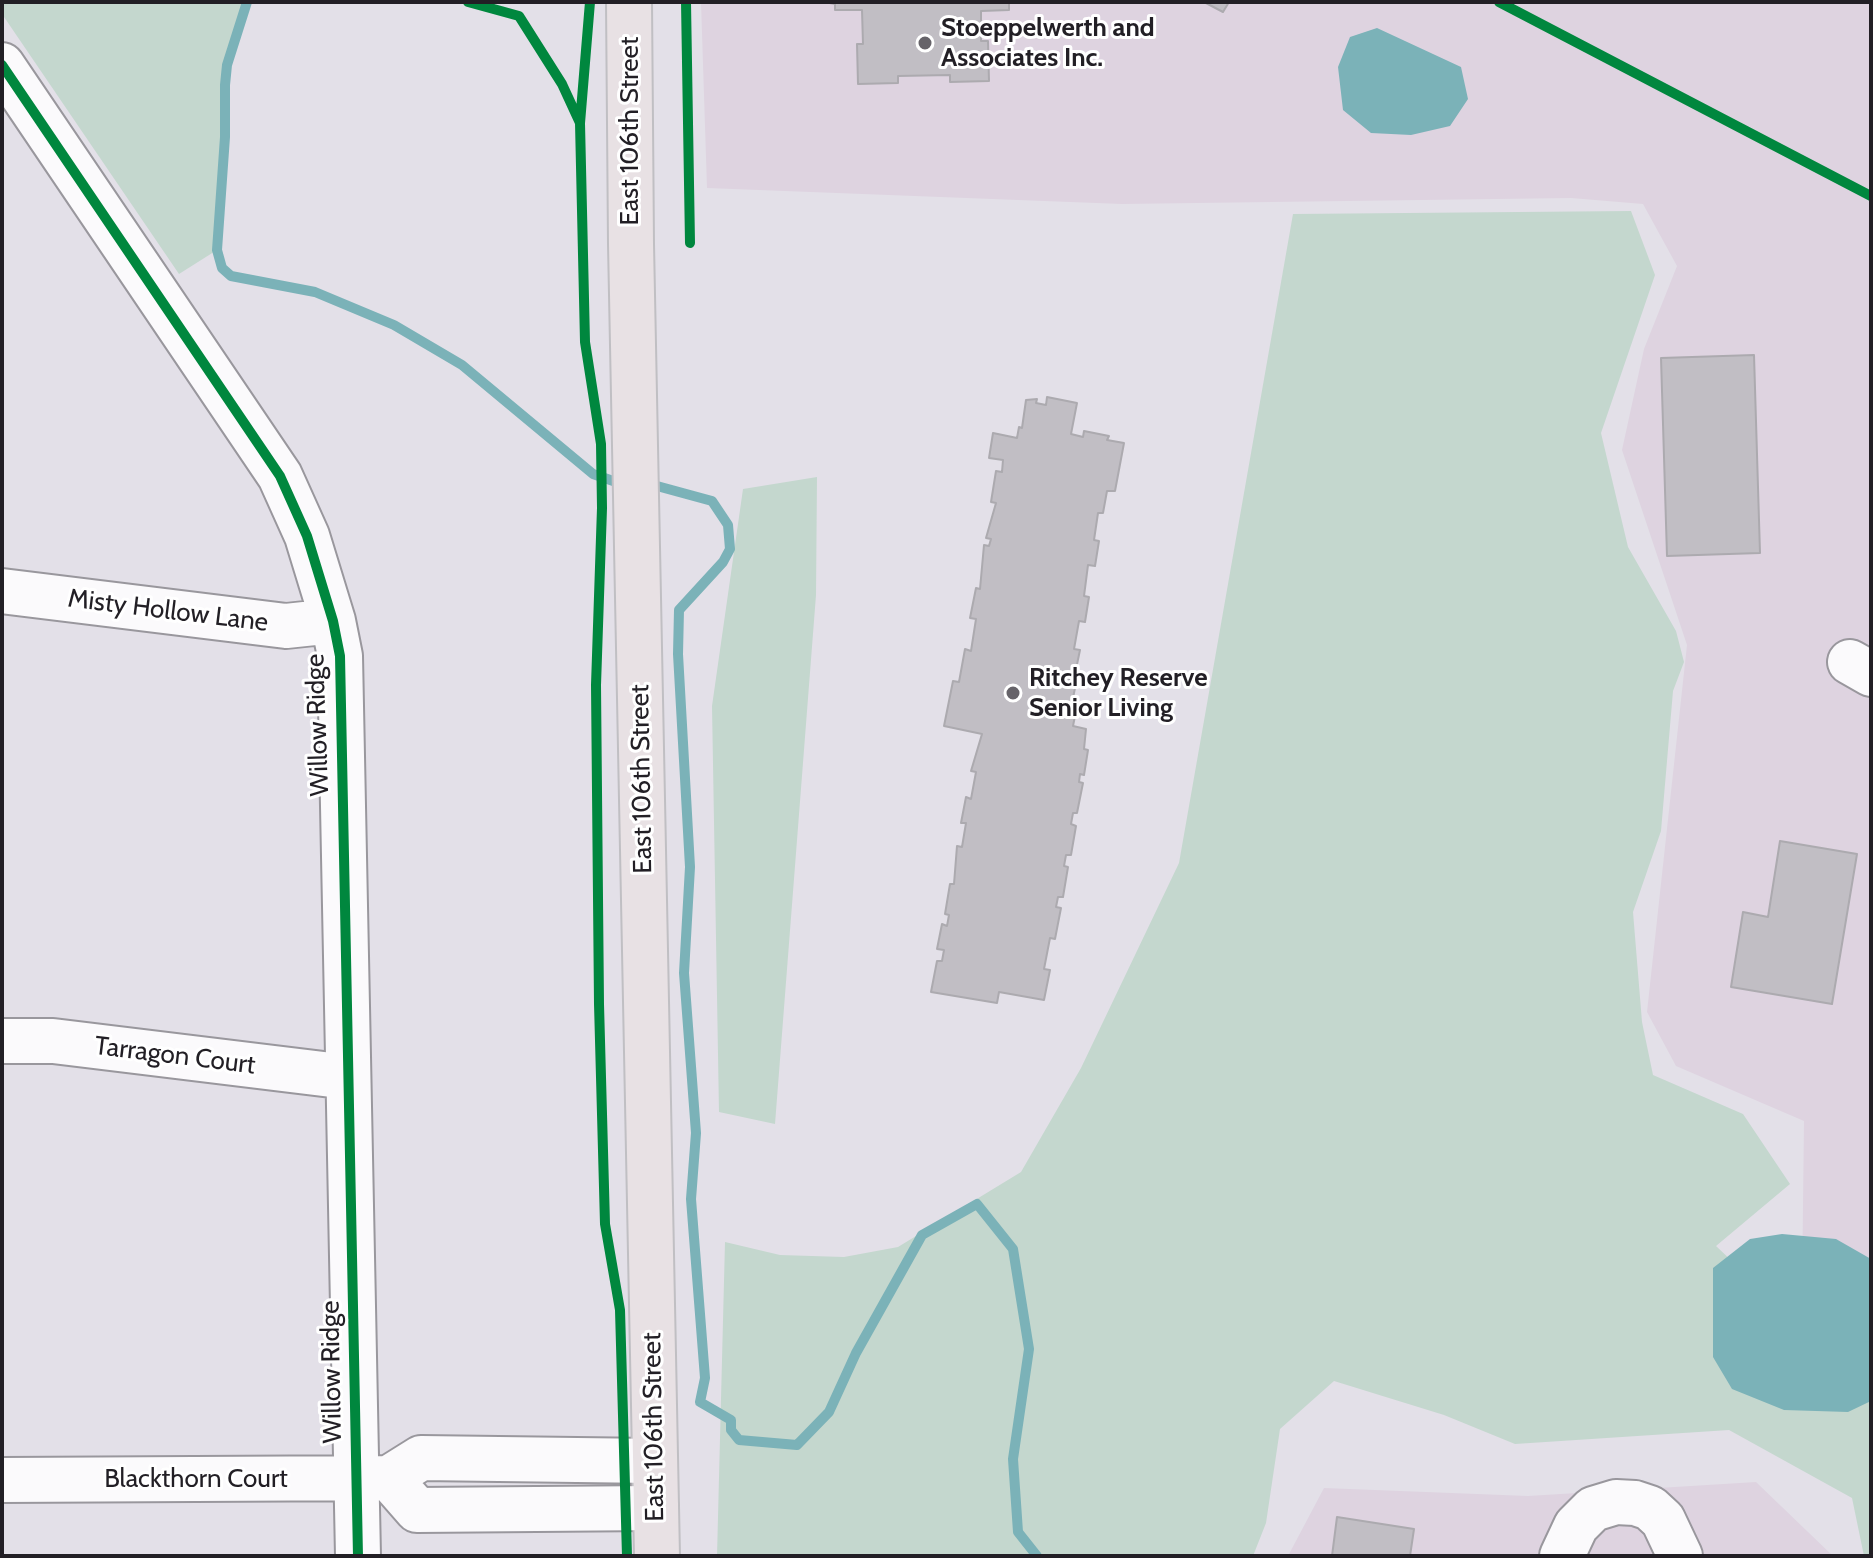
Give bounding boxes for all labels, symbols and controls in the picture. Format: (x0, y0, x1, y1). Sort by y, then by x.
place label: Stoeppelwerth and Associates Inc. (941, 12, 1155, 74)
marker: Stoeppelwerth and Associates Inc. (916, 34, 934, 52)
street label: East 106th Street (614, 36, 646, 226)
street label: Misty Hollow Lane (66, 583, 270, 639)
street label: Willow Ridge (300, 653, 336, 797)
place label: Ritchey Reserve Senior Living (1029, 662, 1208, 724)
street label: East 106th Street (625, 684, 659, 874)
marker: Ritchey Reserve Senior Living (1004, 684, 1022, 702)
street label: Tarragon Court (93, 1031, 257, 1081)
street label: Willow Ridge (315, 1300, 349, 1444)
street label: East 106th Street (637, 1332, 671, 1522)
street label: Blackthorn Court (104, 1463, 288, 1495)

